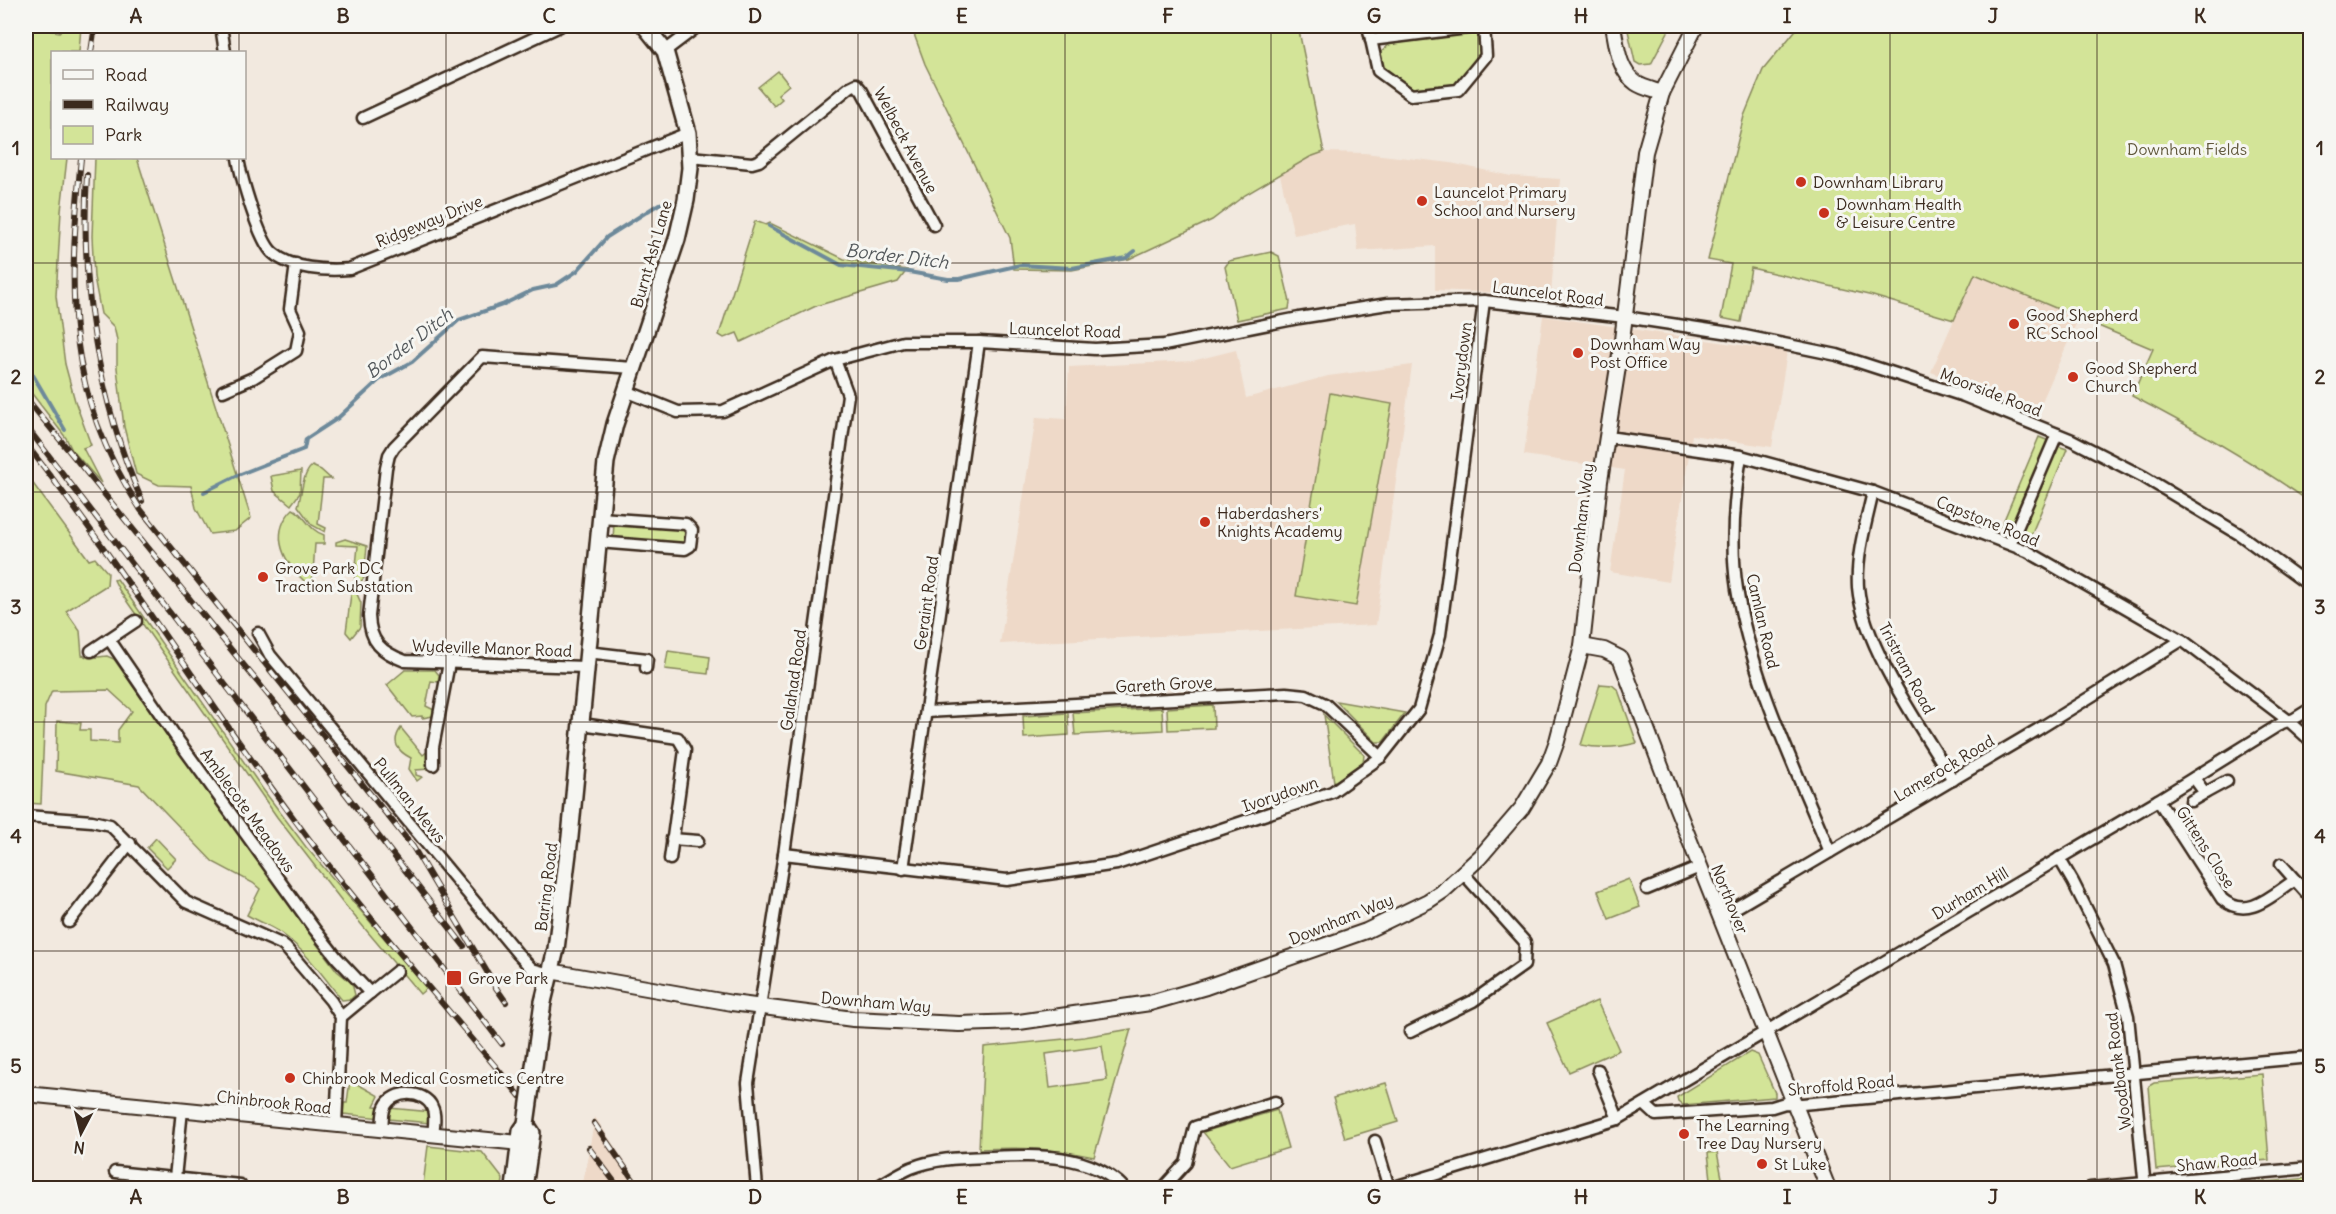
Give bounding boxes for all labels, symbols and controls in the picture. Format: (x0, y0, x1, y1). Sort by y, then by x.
text: A (130, 3, 143, 28)
text: B (336, 3, 350, 28)
text: C (542, 3, 556, 28)
text: D (748, 3, 762, 28)
text: E (956, 3, 968, 28)
text: F (1162, 3, 1174, 28)
text: G (1367, 3, 1381, 28)
text: H (1574, 3, 1588, 28)
text: I (1783, 3, 1792, 28)
text: J (1988, 3, 1999, 28)
text: K (2194, 3, 2207, 28)
legend (51, 51, 246, 159)
text: Road (105, 63, 148, 86)
street label: Welbeck Avenue (870, 83, 942, 197)
text: Railway (105, 93, 169, 116)
text: Park (105, 123, 142, 146)
text: 1 (12, 135, 20, 160)
text: 1 (2316, 135, 2324, 160)
park label: Downham Fields (2127, 139, 2247, 159)
place label: Downham Library (1813, 172, 1944, 192)
marker: Downham Library (1794, 175, 1808, 189)
place label: Launcelot Primary School and Nursery (1434, 182, 1576, 220)
street label: Ridgeway Drive (373, 191, 485, 251)
marker: Launcelot Primary School and Nursery (1415, 194, 1429, 208)
place label: Downham Health & Leisure Centre (1836, 194, 1962, 232)
street label: Burnt Ash Lane (626, 198, 676, 310)
marker: Downham Health & Leisure Centre (1817, 206, 1831, 220)
water label: Border Ditch (844, 238, 950, 274)
street label: Launcelot Road (1491, 276, 1605, 310)
water label: Border Ditch (361, 302, 458, 383)
place label: Good Shepherd RC School (2026, 305, 2138, 343)
marker: Good Shepherd RC School (2007, 317, 2021, 331)
street label: Launcelot Road (1009, 318, 1121, 342)
street label: Ivorydown (1446, 321, 1476, 401)
place label: Downham Way Post Office (1590, 334, 1701, 372)
marker: Downham Way Post Office (1571, 346, 1585, 360)
place label: Good Shepherd Church (2085, 358, 2197, 396)
street label: Moorside Road (1937, 363, 2045, 421)
text: 2 (11, 364, 22, 389)
text: 2 (2315, 364, 2326, 389)
marker: Good Shepherd Church (2066, 370, 2080, 384)
street label: Downham Way (1564, 462, 1598, 574)
street label: Capstone Road (1933, 491, 2043, 551)
place label: Haberdashers' Knights Academy (1217, 503, 1343, 541)
marker: Haberdashers' Knights Academy (1198, 515, 1212, 529)
street label: Geraint Road (909, 555, 943, 651)
place label: Grove Park DC Traction Substation (275, 558, 413, 596)
marker: Grove Park DC Traction Substation (256, 570, 270, 584)
street label: Camlan Road (1742, 572, 1784, 670)
text: 3 (10, 594, 22, 619)
text: 3 (2314, 594, 2326, 619)
street label: Tristram Road (1874, 619, 1940, 717)
street label: Galahad Road (776, 628, 810, 732)
street label: Wydeville Manor Road (412, 635, 572, 661)
street label: Gareth Grove (1115, 671, 1213, 697)
street label: Lamerock Road (1890, 730, 1998, 806)
street label: Amblecote Meadows (196, 744, 300, 876)
street label: Pullman Mews (370, 753, 450, 847)
street label: Ivorydown (1239, 772, 1321, 816)
street label: Gittens Close (2172, 802, 2240, 892)
text: 4 (10, 823, 22, 848)
text: 4 (2314, 823, 2326, 848)
street label: Baring Road (531, 841, 561, 933)
street label: Northover (1707, 861, 1753, 937)
street label: Durham Hill (1928, 862, 2012, 924)
street label: Downham Way (1286, 889, 1396, 949)
place label: Grove Park (468, 968, 548, 988)
marker: Grove Park (445, 969, 463, 987)
street label: Downham Way (820, 987, 932, 1017)
street label: Woodbank Road (2101, 1011, 2135, 1131)
text: 5 (10, 1053, 22, 1078)
text: 5 (2314, 1053, 2326, 1078)
place label: Chinbrook Medical Cosmetics Centre (302, 1068, 564, 1088)
street label: Shroffold Road (1787, 1070, 1895, 1100)
marker: Chinbrook Medical Cosmetics Centre (283, 1071, 297, 1085)
street label: Chinbrook Road (216, 1086, 332, 1118)
north arrow (51, 1103, 111, 1163)
place label: The Learning Tree Day Nursery (1696, 1115, 1822, 1153)
marker: The Learning Tree Day Nursery (1677, 1127, 1691, 1141)
text: N (72, 1137, 86, 1158)
street label: Shaw Road (2176, 1149, 2258, 1175)
place label: St Luke (1774, 1154, 1826, 1174)
marker: St Luke (1755, 1157, 1769, 1171)
text: A (130, 1184, 143, 1209)
text: B (336, 1184, 350, 1209)
text: C (542, 1184, 556, 1209)
text: D (748, 1184, 762, 1209)
text: E (956, 1184, 968, 1209)
text: F (1162, 1184, 1174, 1209)
text: G (1367, 1184, 1381, 1209)
text: H (1574, 1184, 1588, 1209)
text: I (1783, 1184, 1792, 1209)
text: J (1988, 1184, 1999, 1209)
text: K (2194, 1184, 2207, 1209)

